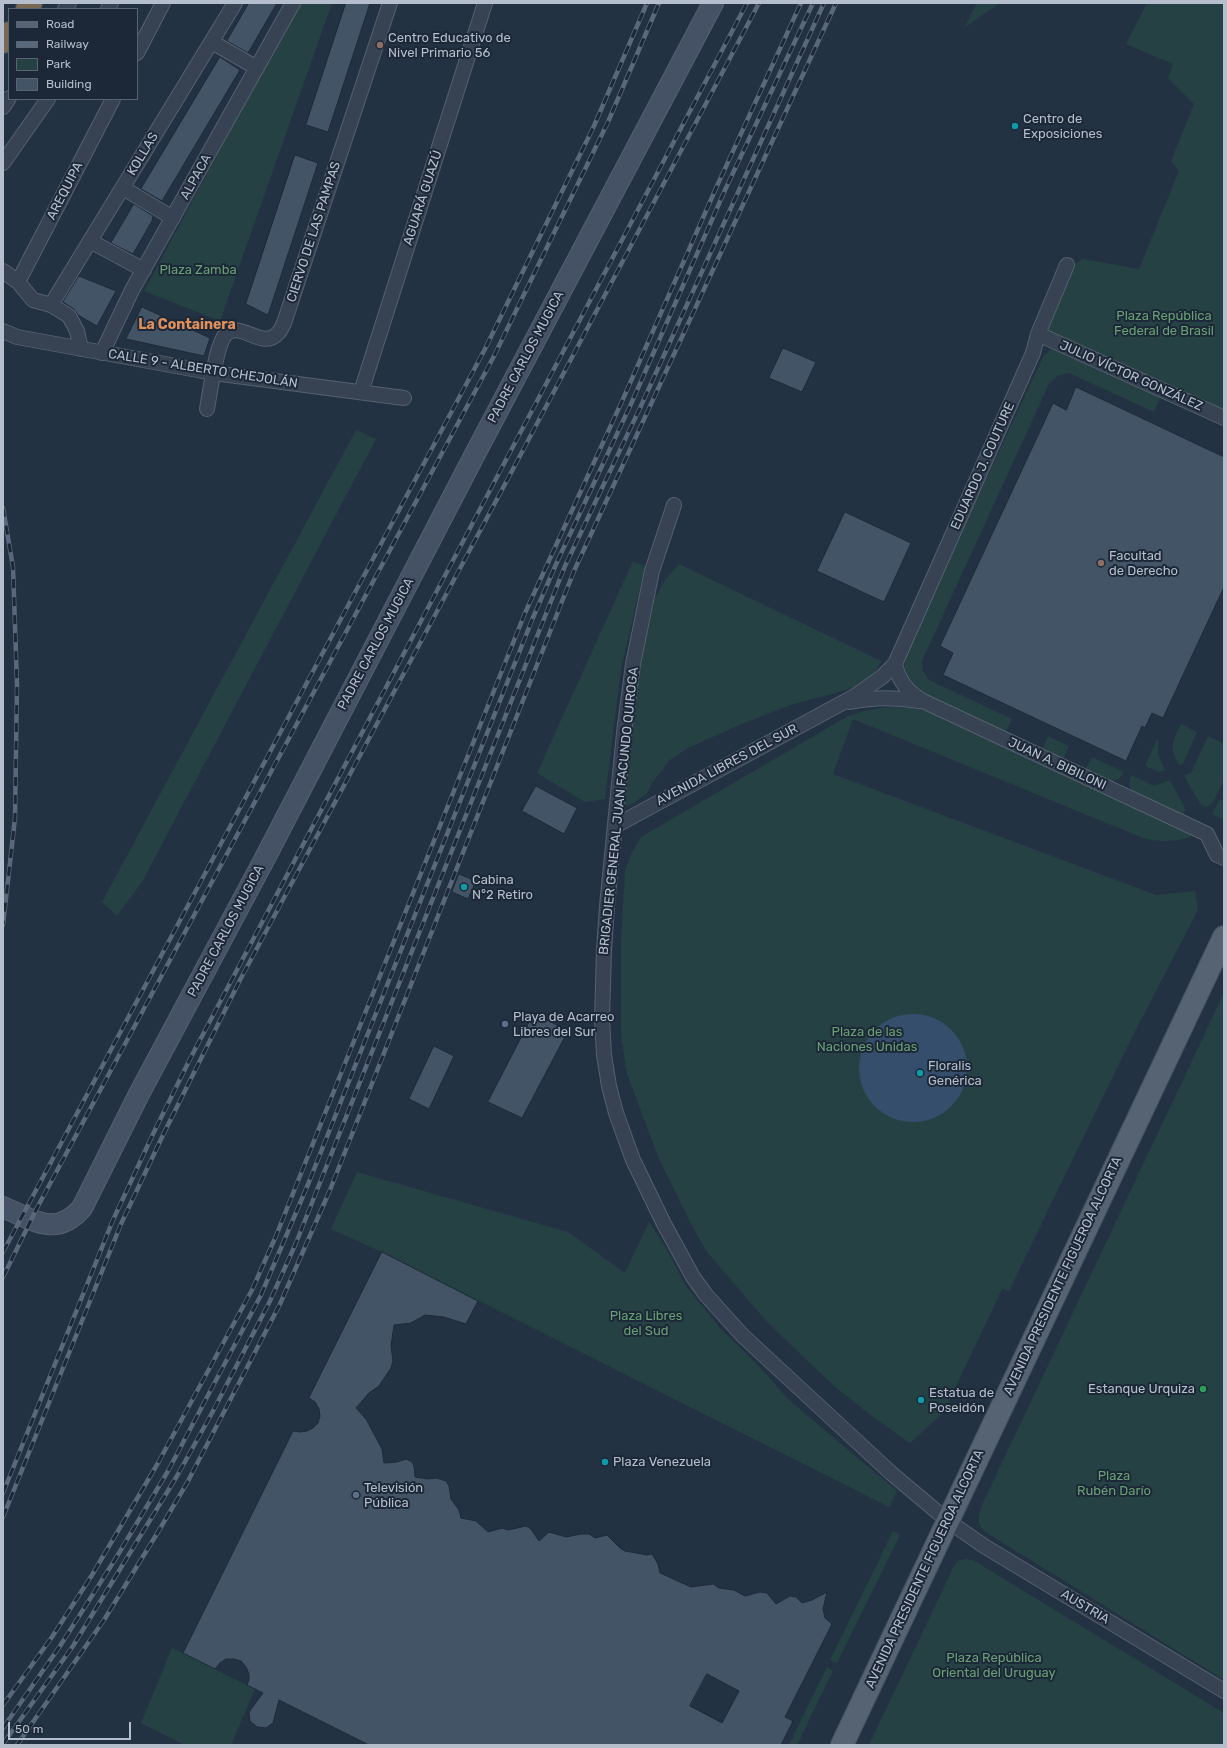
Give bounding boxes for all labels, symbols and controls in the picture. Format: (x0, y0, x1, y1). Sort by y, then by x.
legend (8, 8, 138, 100)
text: Road (46, 17, 74, 31)
place label: Centro Educativo de Nivel Primario 56 (388, 30, 511, 61)
text: Railway (46, 37, 89, 51)
marker: Centro Educativo de Nivel Primario 56 (375, 40, 385, 50)
text: Park (46, 57, 71, 71)
text: Building (46, 77, 92, 91)
place label: Centro de Exposiciones (1023, 111, 1102, 142)
marker: Centro de Exposiciones (1010, 121, 1020, 131)
street label: KOLLAS (124, 130, 162, 178)
street label: AGUARÁ GUAZÚ (400, 149, 446, 247)
street label: ALPACA (177, 151, 215, 203)
street label: AREQUIPA (44, 159, 86, 223)
street label: CIERVO DE LAS PAMPAS (284, 160, 344, 304)
park label: Plaza Zamba (159, 262, 237, 278)
street label: PADRE CARLOS MUGICA (485, 288, 567, 426)
park label: Plaza República Federal de Brasil (1114, 308, 1214, 339)
district label: La Containera (138, 317, 236, 333)
street label: JULIO VÍCTOR GONZÁLEZ (1057, 337, 1205, 415)
street label: CALLE 9 - ALBERTO CHEJOLÁN (107, 346, 299, 392)
street label: EDUARDO J. COUTURE (948, 400, 1018, 532)
place label: Facultad de Derecho (1109, 548, 1178, 579)
marker: Facultad de Derecho (1096, 558, 1106, 568)
street label: PADRE CARLOS MUGICA (335, 575, 417, 713)
street label: BRIGADIER GENERAL JUAN FACUNDO QUIROGA (596, 666, 642, 956)
street label: AVENIDA LIBRES DEL SUR (654, 721, 800, 809)
street label: JUAN A. BIBILONI (1006, 734, 1108, 794)
street label: PADRE CARLOS MUGICA (185, 862, 267, 1000)
place label: Cabina N°2 Retiro (472, 872, 533, 903)
marker: Cabina N°2 Retiro (459, 882, 469, 892)
place label: Playa de Acarreo Libres del Sur (513, 1009, 614, 1040)
marker: Playa de Acarreo Libres del Sur (500, 1019, 510, 1029)
park label: Plaza de las Naciones Unidas (817, 1024, 917, 1055)
place label: Floralis Genérica (928, 1058, 982, 1089)
marker: Floralis Genérica (915, 1068, 925, 1078)
street label: AVENIDA PRESIDENTE FIGUEROA ALCORTA (1001, 1154, 1125, 1398)
park label: Plaza Libres del Sud (610, 1308, 682, 1339)
place label: Estanque Urquiza (1088, 1381, 1195, 1397)
marker: Estanque Urquiza (1198, 1384, 1208, 1394)
place label: Estatua de Poseidón (929, 1385, 994, 1416)
marker: Estatua de Poseidón (916, 1395, 926, 1405)
street label: AVENIDA PRESIDENTE FIGUEROA ALCORTA (863, 1447, 987, 1691)
place label: Plaza Venezuela (613, 1454, 711, 1470)
marker: Plaza Venezuela (600, 1457, 610, 1467)
park label: Plaza Rubén Darío (1077, 1468, 1151, 1499)
place label: Televisión Pública (364, 1480, 423, 1511)
marker: Televisión Pública (351, 1490, 361, 1500)
street label: AUSTRIA (1058, 1586, 1112, 1628)
park label: Plaza República Oriental del Uruguay (932, 1650, 1056, 1681)
scale bar (10, 1714, 133, 1740)
text: 50 m (15, 1722, 43, 1736)

